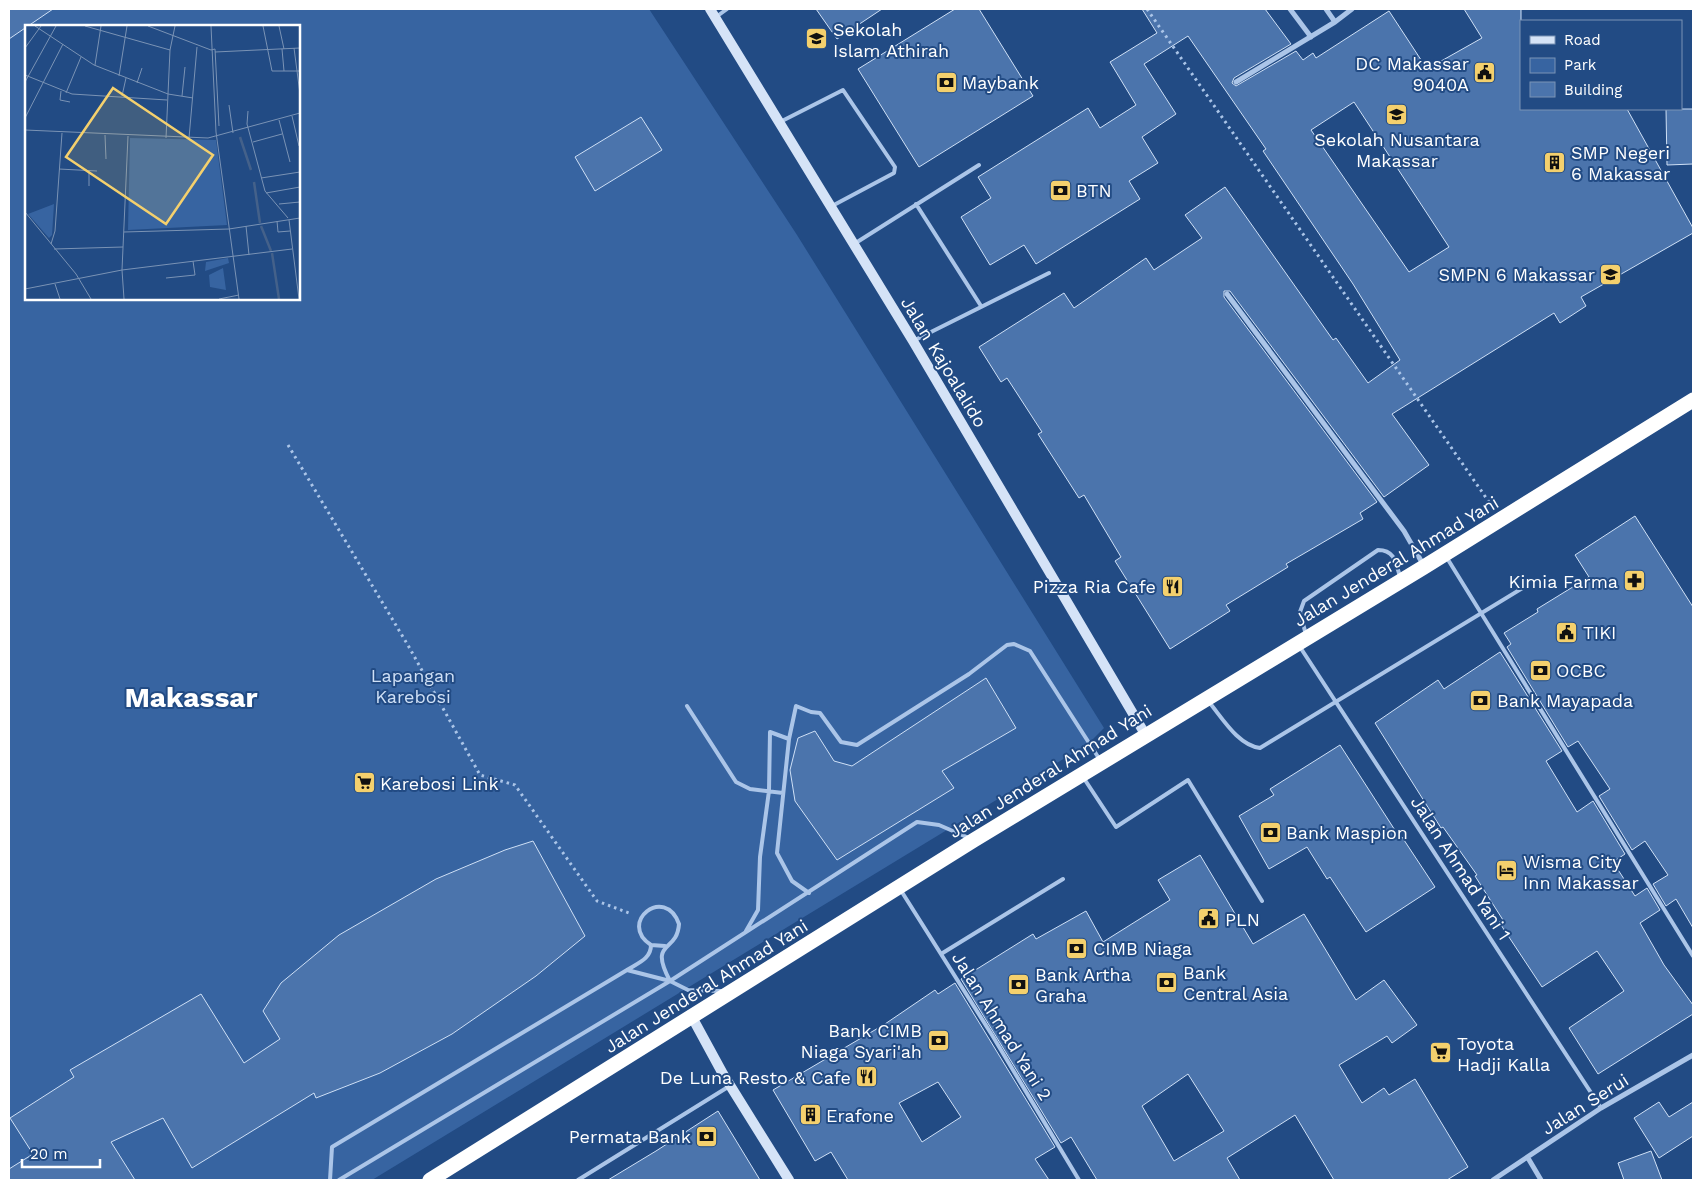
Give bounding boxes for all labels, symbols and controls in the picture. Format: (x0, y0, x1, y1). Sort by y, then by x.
place label: Sekolah Islam Athirah (833, 19, 949, 61)
legend (1520, 20, 1682, 110)
inset map (25, 25, 300, 300)
school or university icon: Sekolah Islam Athirah (805, 27, 829, 51)
text: Road (1564, 31, 1601, 49)
place label: DC Makassar 9040A (1355, 53, 1469, 95)
text: Park (1564, 56, 1597, 74)
public building icon: DC Makassar 9040A (1473, 61, 1497, 85)
bank icon: Maybank (934, 70, 958, 94)
place label: Maybank (962, 72, 1039, 93)
text: Building (1564, 81, 1622, 99)
school or university icon: Sekolah Nusantara Makassar (1385, 102, 1409, 126)
place label: Sekolah Nusantara Makassar (1314, 129, 1480, 171)
place label: SMP Negeri 6 Makassar (1571, 142, 1670, 184)
building icon: SMP Negeri 6 Makassar (1543, 150, 1567, 174)
bank icon: BTN (1048, 178, 1072, 202)
place label: BTN (1076, 180, 1112, 201)
school or university icon: SMPN 6 Makassar (1599, 262, 1623, 286)
place label: SMPN 6 Makassar (1439, 264, 1595, 285)
street label: Jalan Kajoalalido (897, 293, 991, 431)
street label: Jalan Jenderal Ahmad Yani (1290, 491, 1502, 631)
pharmacy icon: Kimia Farma (1622, 569, 1646, 593)
place label: Kimia Farma (1509, 571, 1618, 592)
restaurant icon: Pizza Ria Cafe (1160, 574, 1184, 598)
place label: Pizza Ria Cafe (1033, 576, 1156, 597)
public building icon: TIKI (1555, 620, 1579, 644)
place label: TIKI (1583, 622, 1616, 643)
bank icon: OCBC (1528, 658, 1552, 682)
place label: OCBC (1556, 660, 1606, 681)
park label: Lapangan Karebosi (371, 665, 455, 707)
district label: Makassar (124, 681, 258, 714)
bank icon: Bank Mayapada (1469, 688, 1493, 712)
place label: Bank Mayapada (1497, 690, 1633, 711)
street label: Jalan Jenderal Ahmad Yani (945, 700, 1155, 842)
supermarket icon: Karebosi Link (352, 771, 376, 795)
place label: Karebosi Link (380, 773, 499, 794)
street label: Jalan Ahmad Yani 1 (1407, 792, 1515, 944)
bank icon: Bank Maspion (1258, 820, 1282, 844)
place label: Bank Maspion (1286, 822, 1408, 843)
place label: Wisma City Inn Makassar (1523, 851, 1639, 893)
hotel icon: Wisma City Inn Makassar (1495, 859, 1519, 883)
public building icon: PLN (1197, 907, 1221, 931)
place label: PLN (1225, 909, 1260, 930)
street label: Jalan Jenderal Ahmad Yani (601, 915, 811, 1057)
bank icon: CIMB Niaga (1065, 936, 1089, 960)
place label: CIMB Niaga (1093, 938, 1192, 959)
street label: Jalan Ahmad Yani 2 (948, 948, 1056, 1104)
place label: Bank Central Asia (1183, 962, 1288, 1004)
place label: Bank Artha Graha (1035, 964, 1131, 1006)
bank icon: Bank Central Asia (1155, 970, 1179, 994)
bank icon: Bank Artha Graha (1007, 972, 1031, 996)
place label: Bank CIMB Niaga Syari'ah (801, 1020, 922, 1062)
bank icon: Bank CIMB Niaga Syari'ah (926, 1028, 950, 1052)
place label: Toyota Hadji Kalla (1457, 1033, 1550, 1075)
supermarket icon: Toyota Hadji Kalla (1429, 1041, 1453, 1065)
restaurant icon: De Luna Resto & Cafe (855, 1065, 879, 1089)
place label: De Luna Resto & Cafe (660, 1067, 851, 1088)
street label: Jalan Serui (1538, 1069, 1632, 1139)
building icon: Erafone (798, 1103, 822, 1127)
place label: Erafone (826, 1105, 894, 1126)
bank icon: Permata Bank (695, 1124, 719, 1148)
place label: Permata Bank (569, 1126, 691, 1147)
scale bar (22, 1136, 100, 1168)
text: 20 m (30, 1145, 68, 1163)

